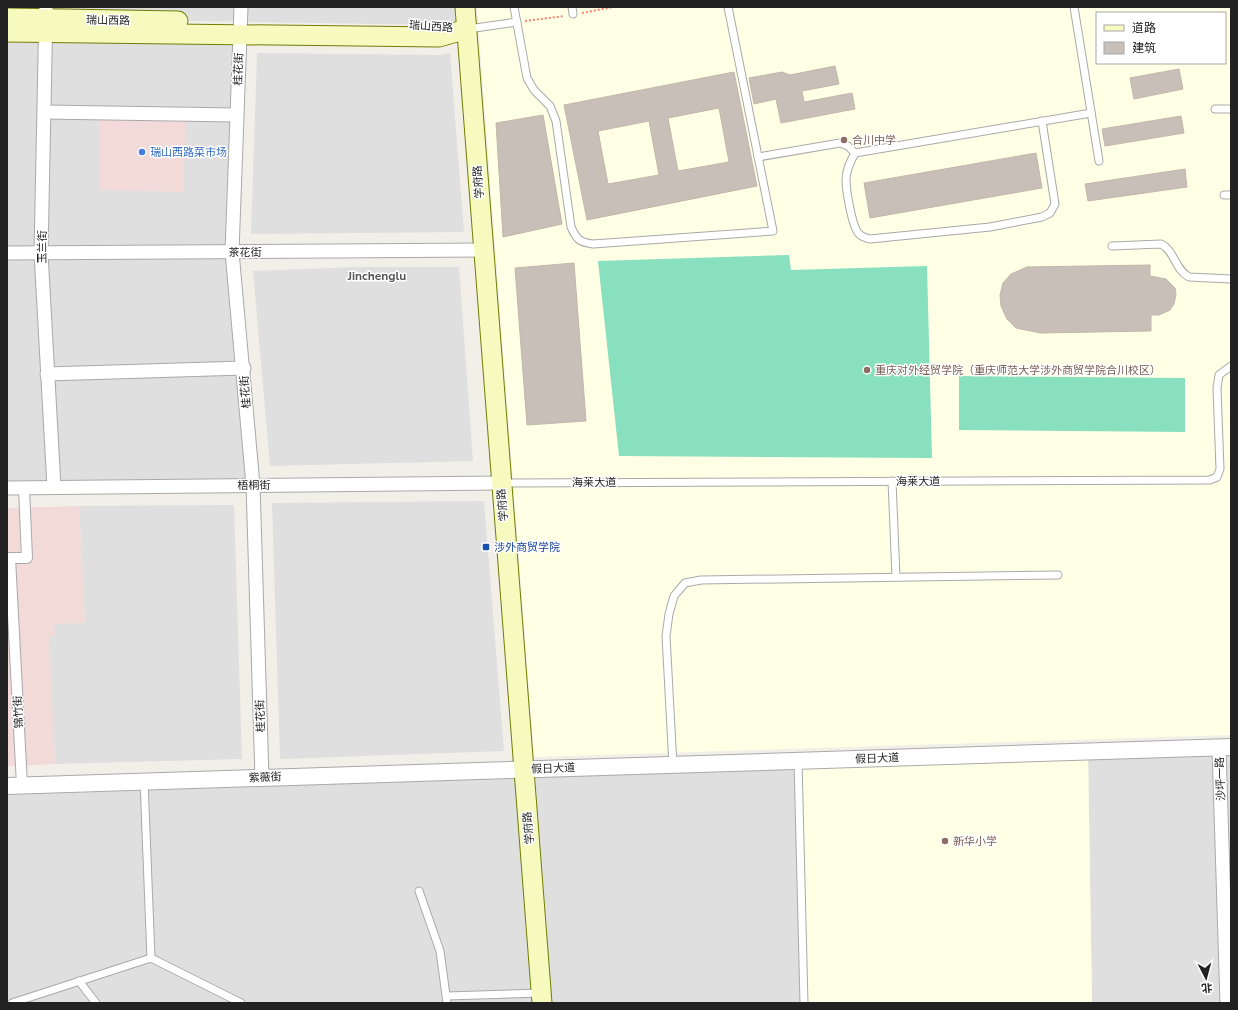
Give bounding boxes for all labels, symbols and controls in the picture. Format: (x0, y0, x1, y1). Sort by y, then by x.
legend (1096, 12, 1226, 64)
street label: 瑞山西路 (86, 13, 130, 28)
street label: 瑞山西路 (408, 17, 453, 36)
text: 道路 (1132, 20, 1156, 36)
text: 建筑 (1132, 40, 1156, 56)
street label: 桂花街 (230, 52, 247, 86)
place label: 合川中学 (852, 133, 896, 148)
marker: 合川中学 (839, 135, 849, 145)
place label: 瑞山西路菜市场 (150, 145, 227, 160)
marker: 瑞山西路菜市场 (137, 147, 147, 157)
street label: 学府路 (470, 165, 487, 199)
street label: 玉兰街 (35, 231, 50, 264)
street label: 茶花街 (229, 245, 262, 260)
district label: Jinchenglu (347, 268, 406, 284)
place label: 重庆对外经贸学院（重庆师范大学涉外商贸学院合川校区） (875, 363, 1161, 378)
marker: 重庆对外经贸学院（重庆师范大学涉外商贸学院合川校区） (862, 365, 872, 375)
street label: 桂花街 (237, 375, 254, 409)
street label: 海莱大道 (896, 474, 940, 489)
street label: 海莱大道 (572, 475, 616, 490)
street label: 梧桐街 (237, 478, 271, 493)
street label: 学府路 (494, 488, 511, 522)
place label: 涉外商贸学院 (494, 540, 560, 555)
marker: 涉外商贸学院 (481, 542, 491, 552)
street label: 锦竹街 (10, 695, 27, 729)
street label: 桂花街 (252, 699, 269, 733)
street label: 假日大道 (855, 750, 899, 767)
street label: 沙坪一路 (1212, 757, 1229, 801)
street label: 假日大道 (531, 760, 575, 777)
street label: 紫薇街 (248, 769, 282, 786)
street label: 学府路 (520, 811, 537, 845)
place label: 新华小学 (953, 834, 997, 849)
marker: 新华小学 (940, 836, 950, 846)
north arrow (1186, 958, 1226, 998)
text: 北 (1201, 979, 1213, 995)

